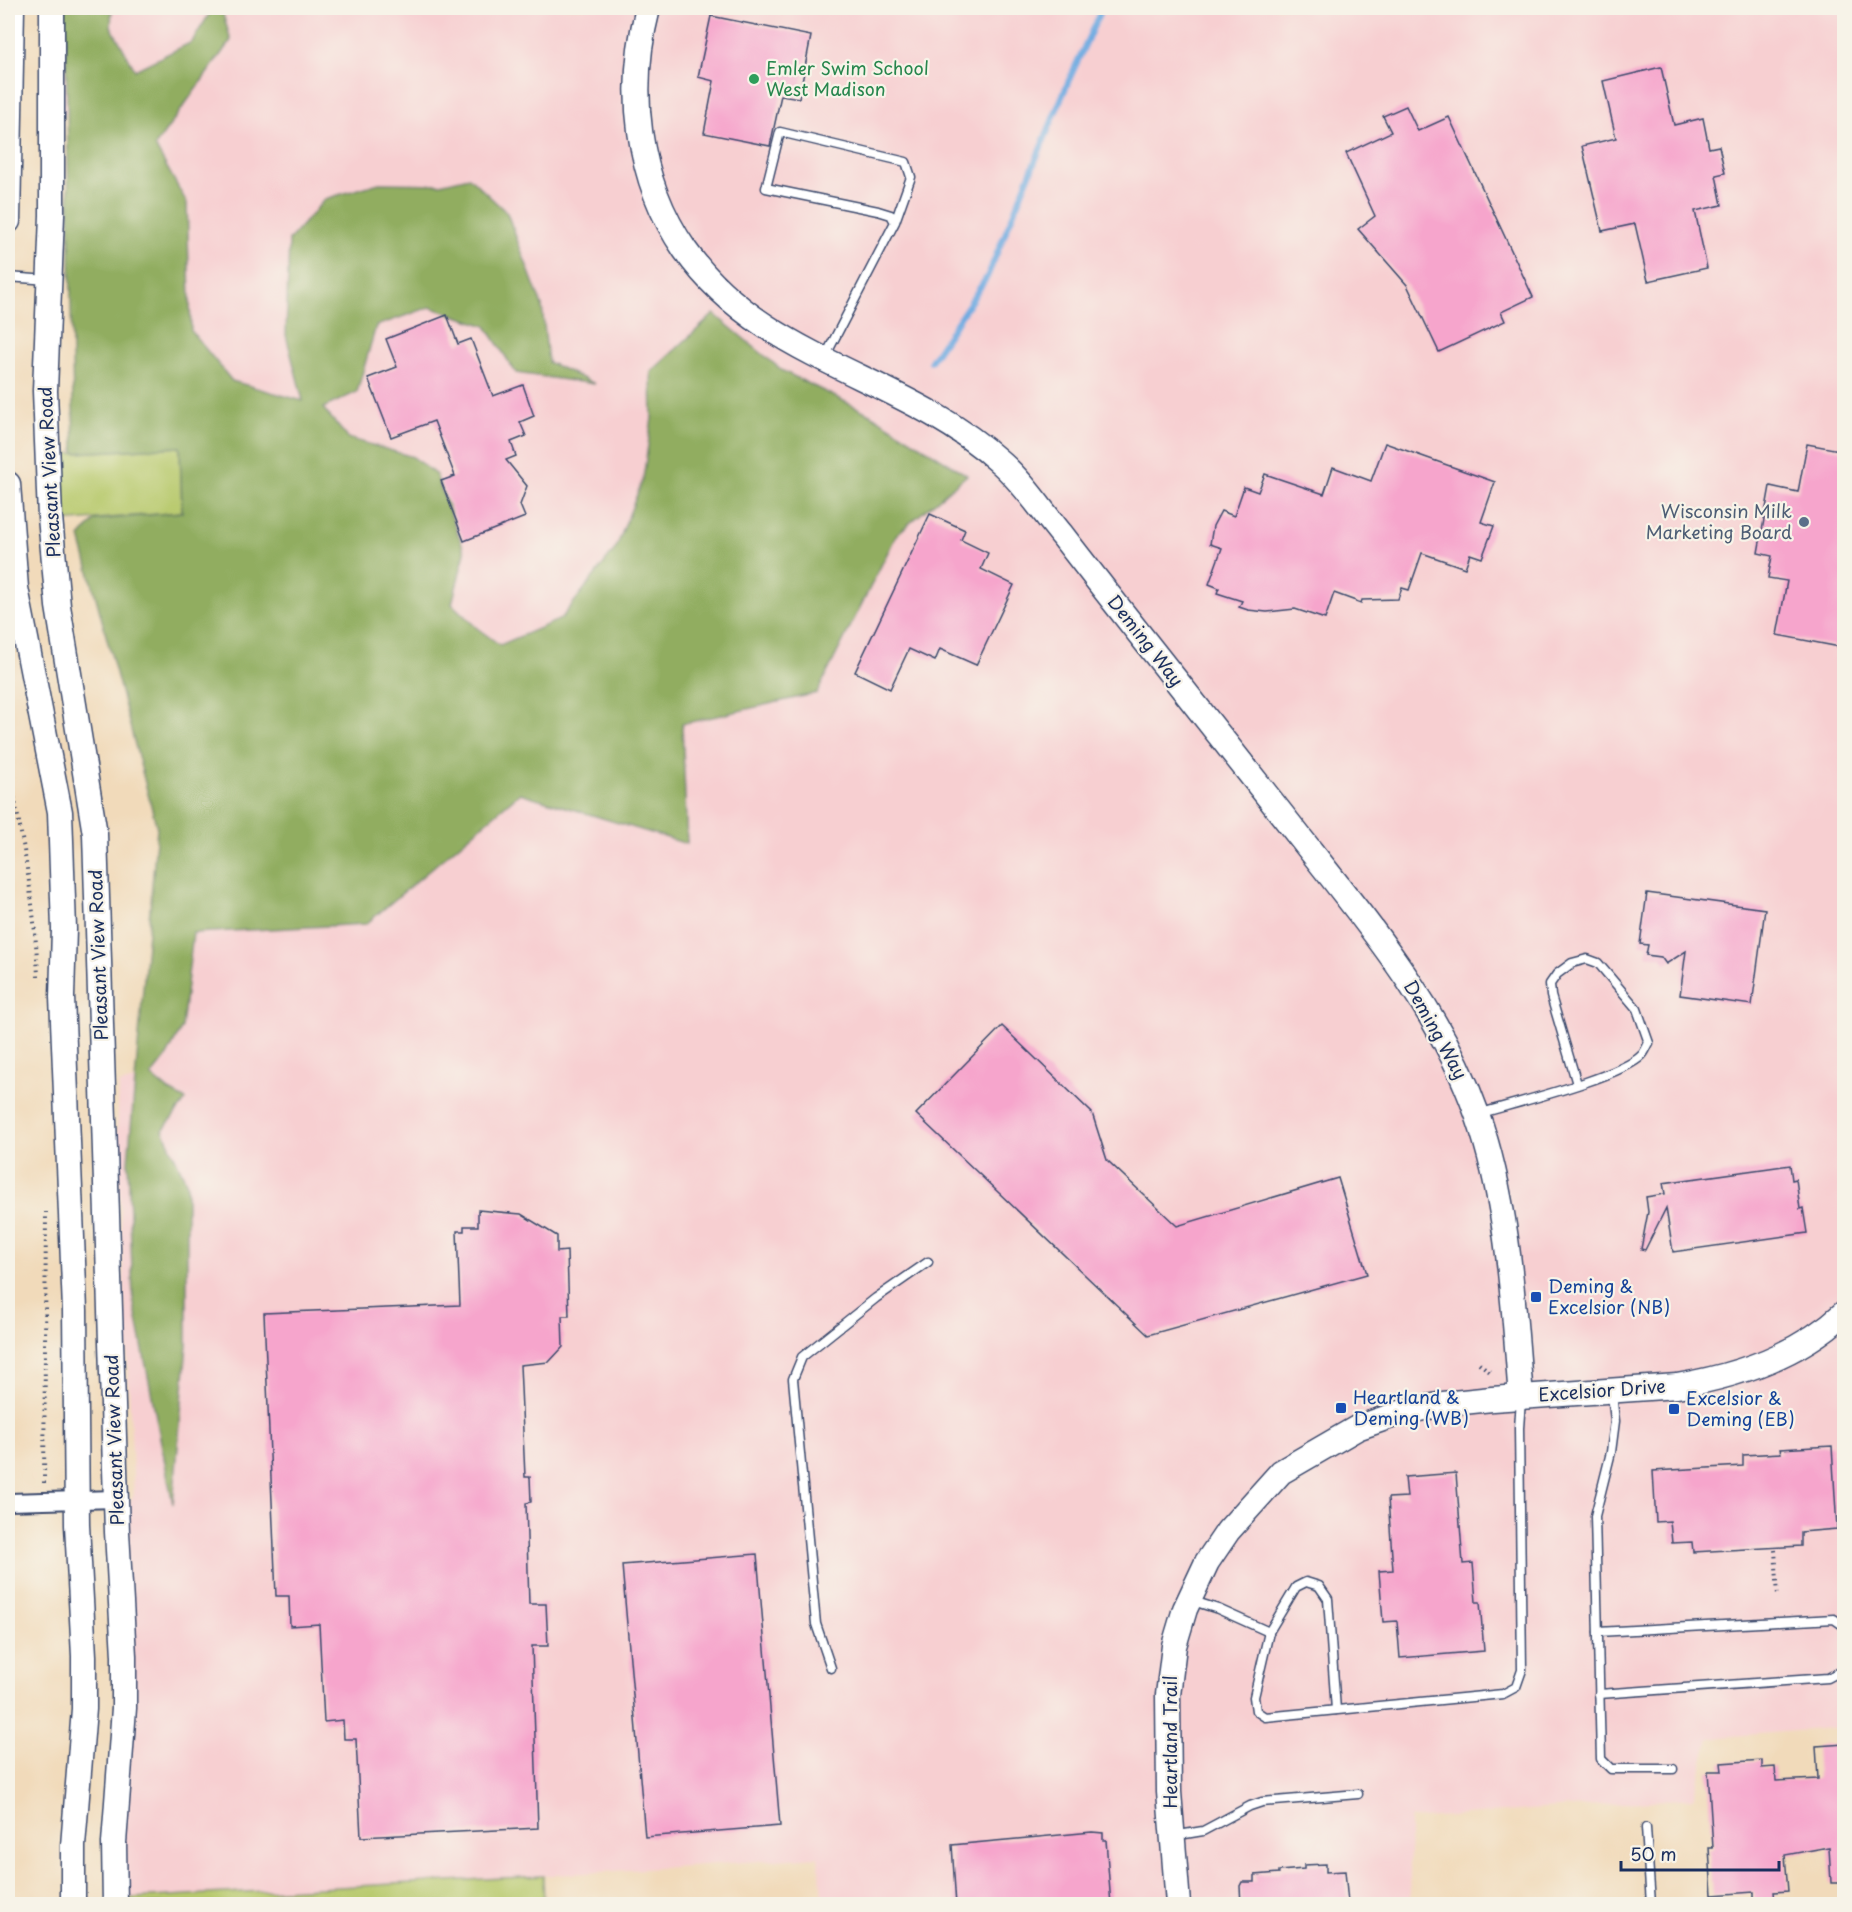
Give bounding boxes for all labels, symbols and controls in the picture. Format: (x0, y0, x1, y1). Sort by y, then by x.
place label: Emler Swim School West Madison (766, 54, 929, 102)
marker: Emler Swim School West Madison (747, 72, 761, 86)
street label: Pleasant View Road (31, 386, 66, 558)
place label: Wisconsin Milk Marketing Board (1646, 497, 1792, 545)
marker: Wisconsin Milk Marketing Board (1797, 515, 1811, 529)
street label: Deming Way (1102, 588, 1191, 692)
street label: Pleasant View Road (81, 869, 114, 1041)
street label: Deming Way (1398, 975, 1475, 1084)
place label: Deming & Excelsior (NB) (1548, 1272, 1670, 1320)
marker: Deming & Excelsior (NB) (1529, 1290, 1543, 1304)
street label: Pleasant View Road (97, 1354, 130, 1526)
street label: Excelsior Drive (1537, 1372, 1667, 1407)
place label: Heartland & Deming (WB) (1353, 1383, 1469, 1431)
place label: Excelsior & Deming (EB) (1686, 1384, 1795, 1432)
marker: Heartland & Deming (WB) (1334, 1401, 1348, 1415)
marker: Excelsior & Deming (EB) (1667, 1402, 1681, 1416)
street label: Heartland Trail (1156, 1675, 1183, 1809)
scale bar (1621, 1834, 1778, 1872)
text: 50 m (1630, 1840, 1677, 1867)

